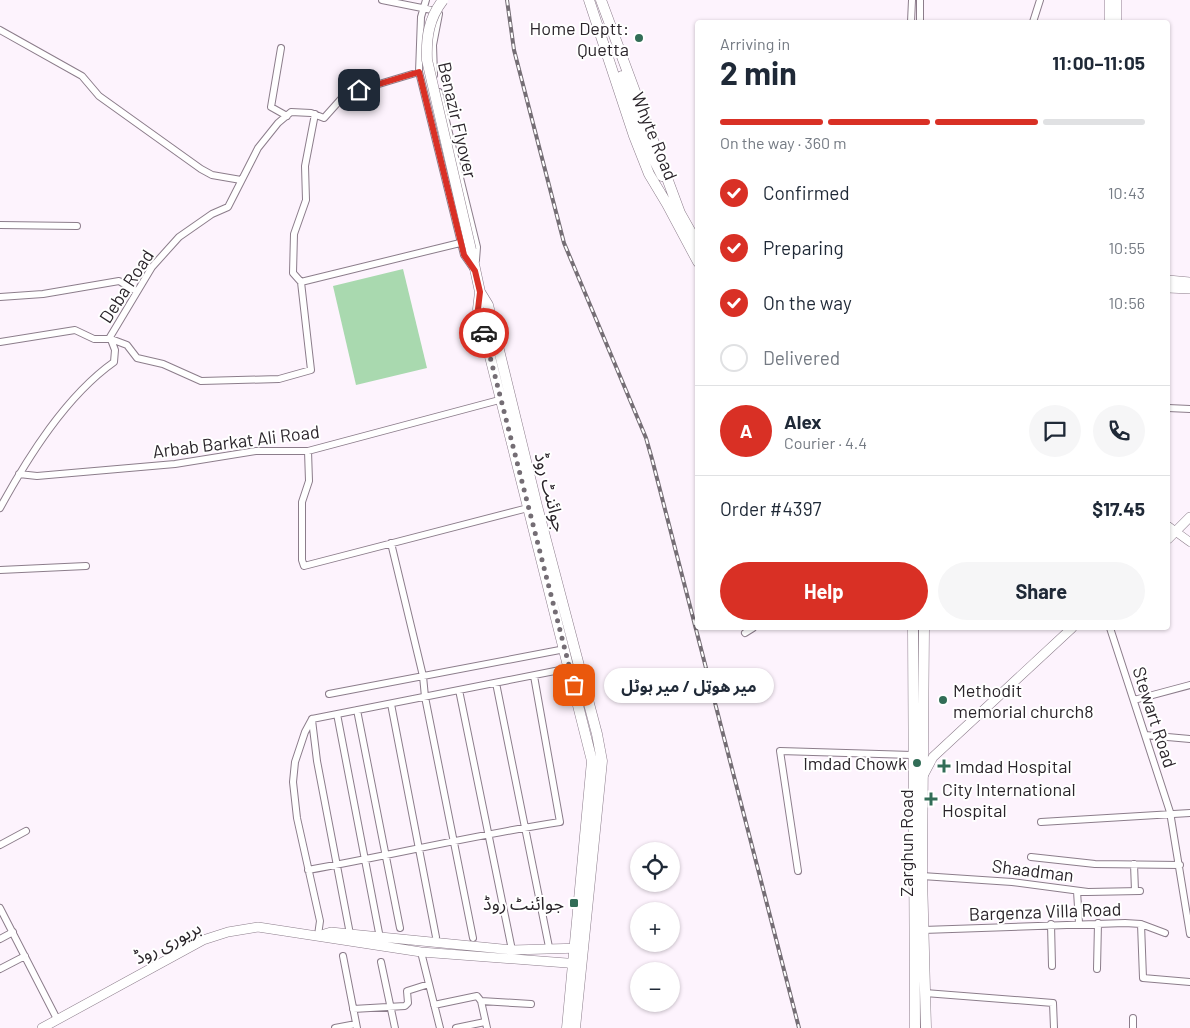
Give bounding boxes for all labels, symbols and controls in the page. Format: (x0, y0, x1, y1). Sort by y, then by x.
place label: Home Deptt: Quetta (530, 17, 629, 60)
marker: Home Deptt: Quetta (633, 32, 645, 44)
text: Arriving in (720, 34, 790, 53)
text: 11:00–11:05 (1052, 51, 1145, 74)
text: 2 min (720, 53, 797, 91)
street label: Benazir Flyover (434, 60, 482, 181)
pin (338, 69, 380, 111)
icon: home (345, 76, 373, 104)
street label: Whyte Road (627, 89, 683, 183)
text: On the way · 360 m (720, 133, 846, 152)
icon: check (720, 179, 748, 207)
text: Confirmed (763, 181, 850, 204)
text: 10:43 (1108, 183, 1145, 202)
icon: check (720, 234, 748, 262)
text: Preparing (763, 236, 844, 259)
text: 10:55 (1108, 238, 1145, 257)
street label: Deba Road (94, 245, 158, 327)
icon: check (720, 289, 748, 317)
text: On the way (763, 291, 852, 314)
text: 10:56 (1108, 293, 1145, 312)
courier (459, 308, 509, 358)
icon: car (470, 319, 498, 347)
text: Delivered (763, 346, 840, 369)
button: chat (1029, 405, 1081, 457)
button: phone (1093, 405, 1145, 457)
text: Alex (784, 410, 822, 433)
text: A (740, 419, 752, 442)
street label: Arbab Barkat Ali Road (151, 420, 321, 462)
text: Courier · 4.4 (784, 433, 867, 452)
street label: جوائنٹ روڈ (530, 450, 571, 534)
text: Order #4397 (720, 497, 822, 520)
text: $17.45 (1092, 497, 1145, 520)
button: Help (720, 562, 928, 620)
button: Share (938, 562, 1145, 620)
pin (553, 664, 595, 706)
street label: Stewart Road (1128, 664, 1182, 770)
callout: میر هوټل / میر ہوٹل (604, 668, 774, 702)
icon: bag (560, 671, 588, 699)
text: میر هوټل / میر ہوٹل (621, 676, 757, 695)
place label: Methodit memorial church8 (953, 679, 1094, 722)
marker: Methodit memorial church8 (937, 694, 949, 706)
place label: Imdad Chowk (803, 752, 907, 774)
place label: Imdad Hospital (955, 755, 1072, 777)
marker: Imdad Chowk (911, 757, 923, 769)
marker: Imdad Hospital (937, 759, 951, 773)
place label: City International Hospital (942, 778, 1076, 821)
street label: Zarghun Road (895, 789, 917, 897)
marker: City International Hospital (924, 792, 938, 806)
map controls (630, 842, 680, 1012)
button: locate (630, 842, 680, 892)
street label: Shaadman (991, 854, 1075, 886)
place label: جوائنٹ روڈ (483, 892, 564, 915)
marker: جوائنٹ روڈ (568, 897, 580, 909)
street label: Bargenza Villa Road (968, 897, 1122, 925)
button: + (630, 902, 680, 952)
street label: بریوری روڈ (130, 916, 205, 969)
button: − (630, 962, 680, 1012)

